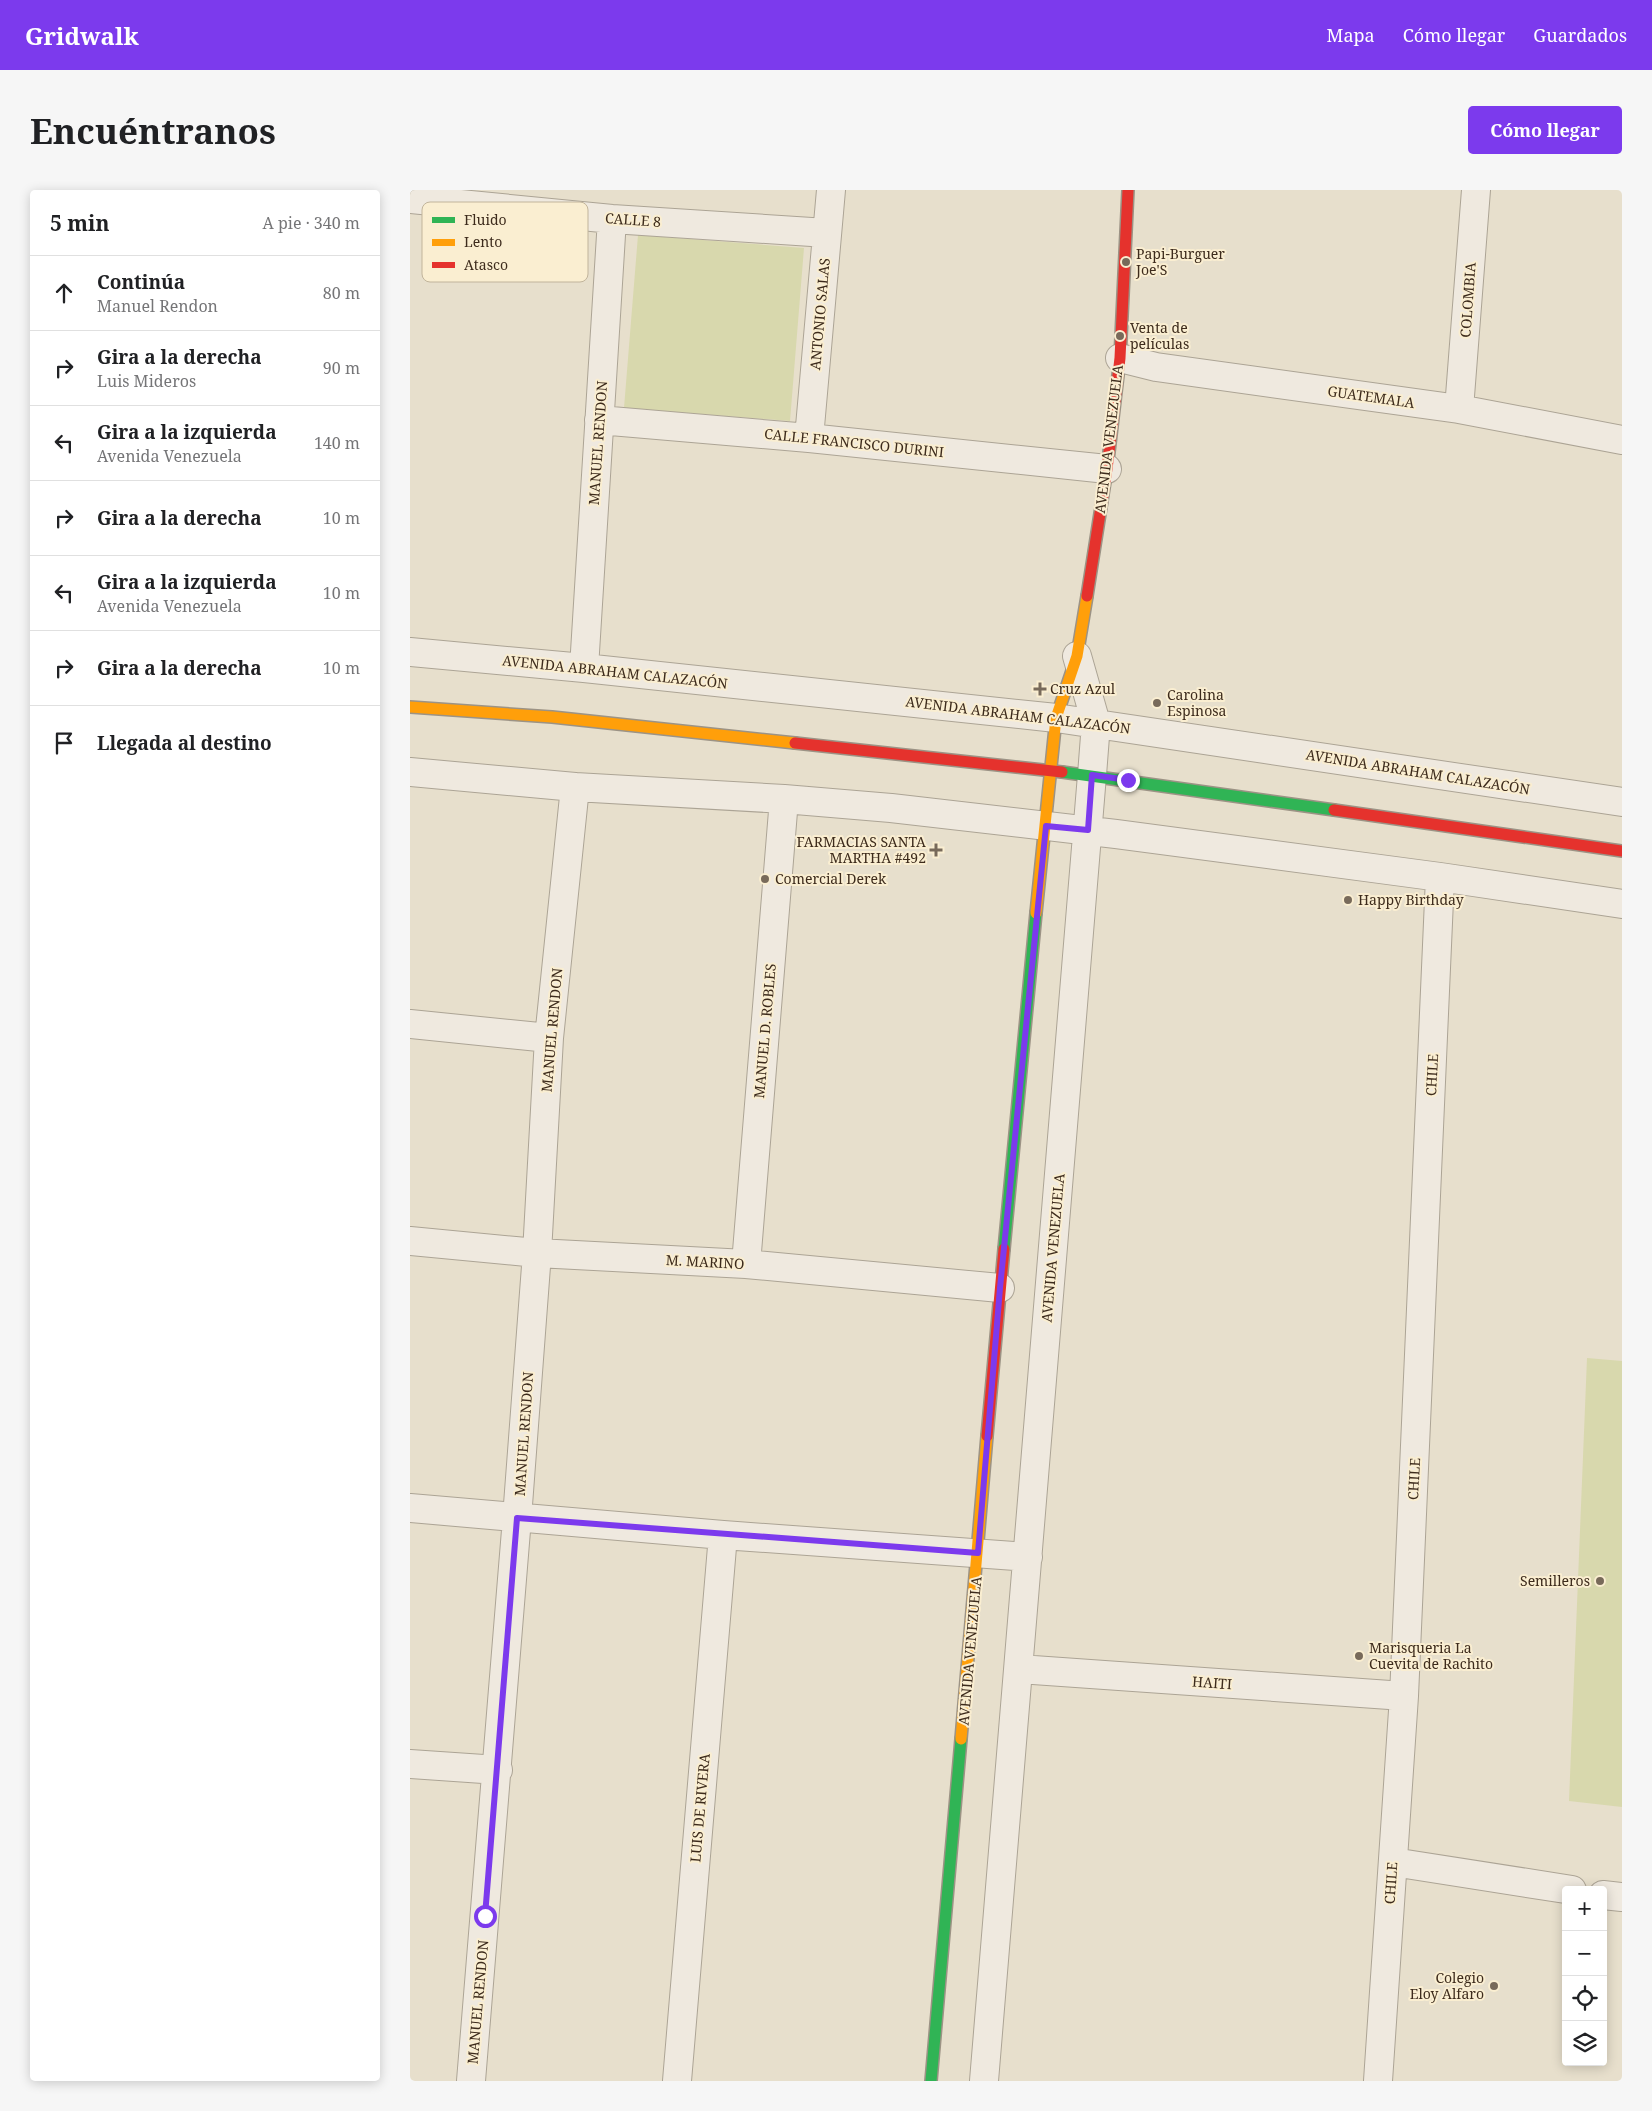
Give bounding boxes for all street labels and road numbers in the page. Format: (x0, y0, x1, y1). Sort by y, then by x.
street label: CALLE 8 (604, 208, 662, 231)
street label: ANTONIO SALAS (805, 257, 834, 371)
street label: COLOMBIA (1455, 262, 1480, 338)
street label: AVENIDA VENEZUELA (1090, 364, 1127, 514)
street label: MANUEL RENDON (584, 380, 611, 506)
street label: GUATEMALA (1326, 381, 1416, 412)
street label: CALLE FRANCISCO DURINI (763, 424, 945, 461)
street label: AVENIDA ABRAHAM CALAZACÓN (501, 650, 729, 693)
street label: AVENIDA ABRAHAM CALAZACÓN (904, 691, 1132, 738)
street label: AVENIDA ABRAHAM CALAZACÓN (1305, 744, 1532, 799)
street label: MANUEL D. ROBLES (749, 963, 780, 1099)
street label: MANUEL RENDON (537, 967, 566, 1093)
street label: CHILE (1421, 1053, 1442, 1097)
street label: AVENIDA VENEZUELA (1037, 1173, 1068, 1323)
street label: M. MARINO (665, 1250, 745, 1273)
street label: MANUEL RENDON (510, 1371, 537, 1497)
street label: CHILE (1403, 1457, 1424, 1501)
street label: AVENIDA VENEZUELA (954, 1576, 985, 1726)
street label: HAITI (1191, 1672, 1233, 1693)
street label: LUIS DE RIVERA (685, 1753, 714, 1863)
street label: CHILE (1380, 1861, 1401, 1905)
street label: MANUEL RENDON (463, 1939, 492, 2065)

